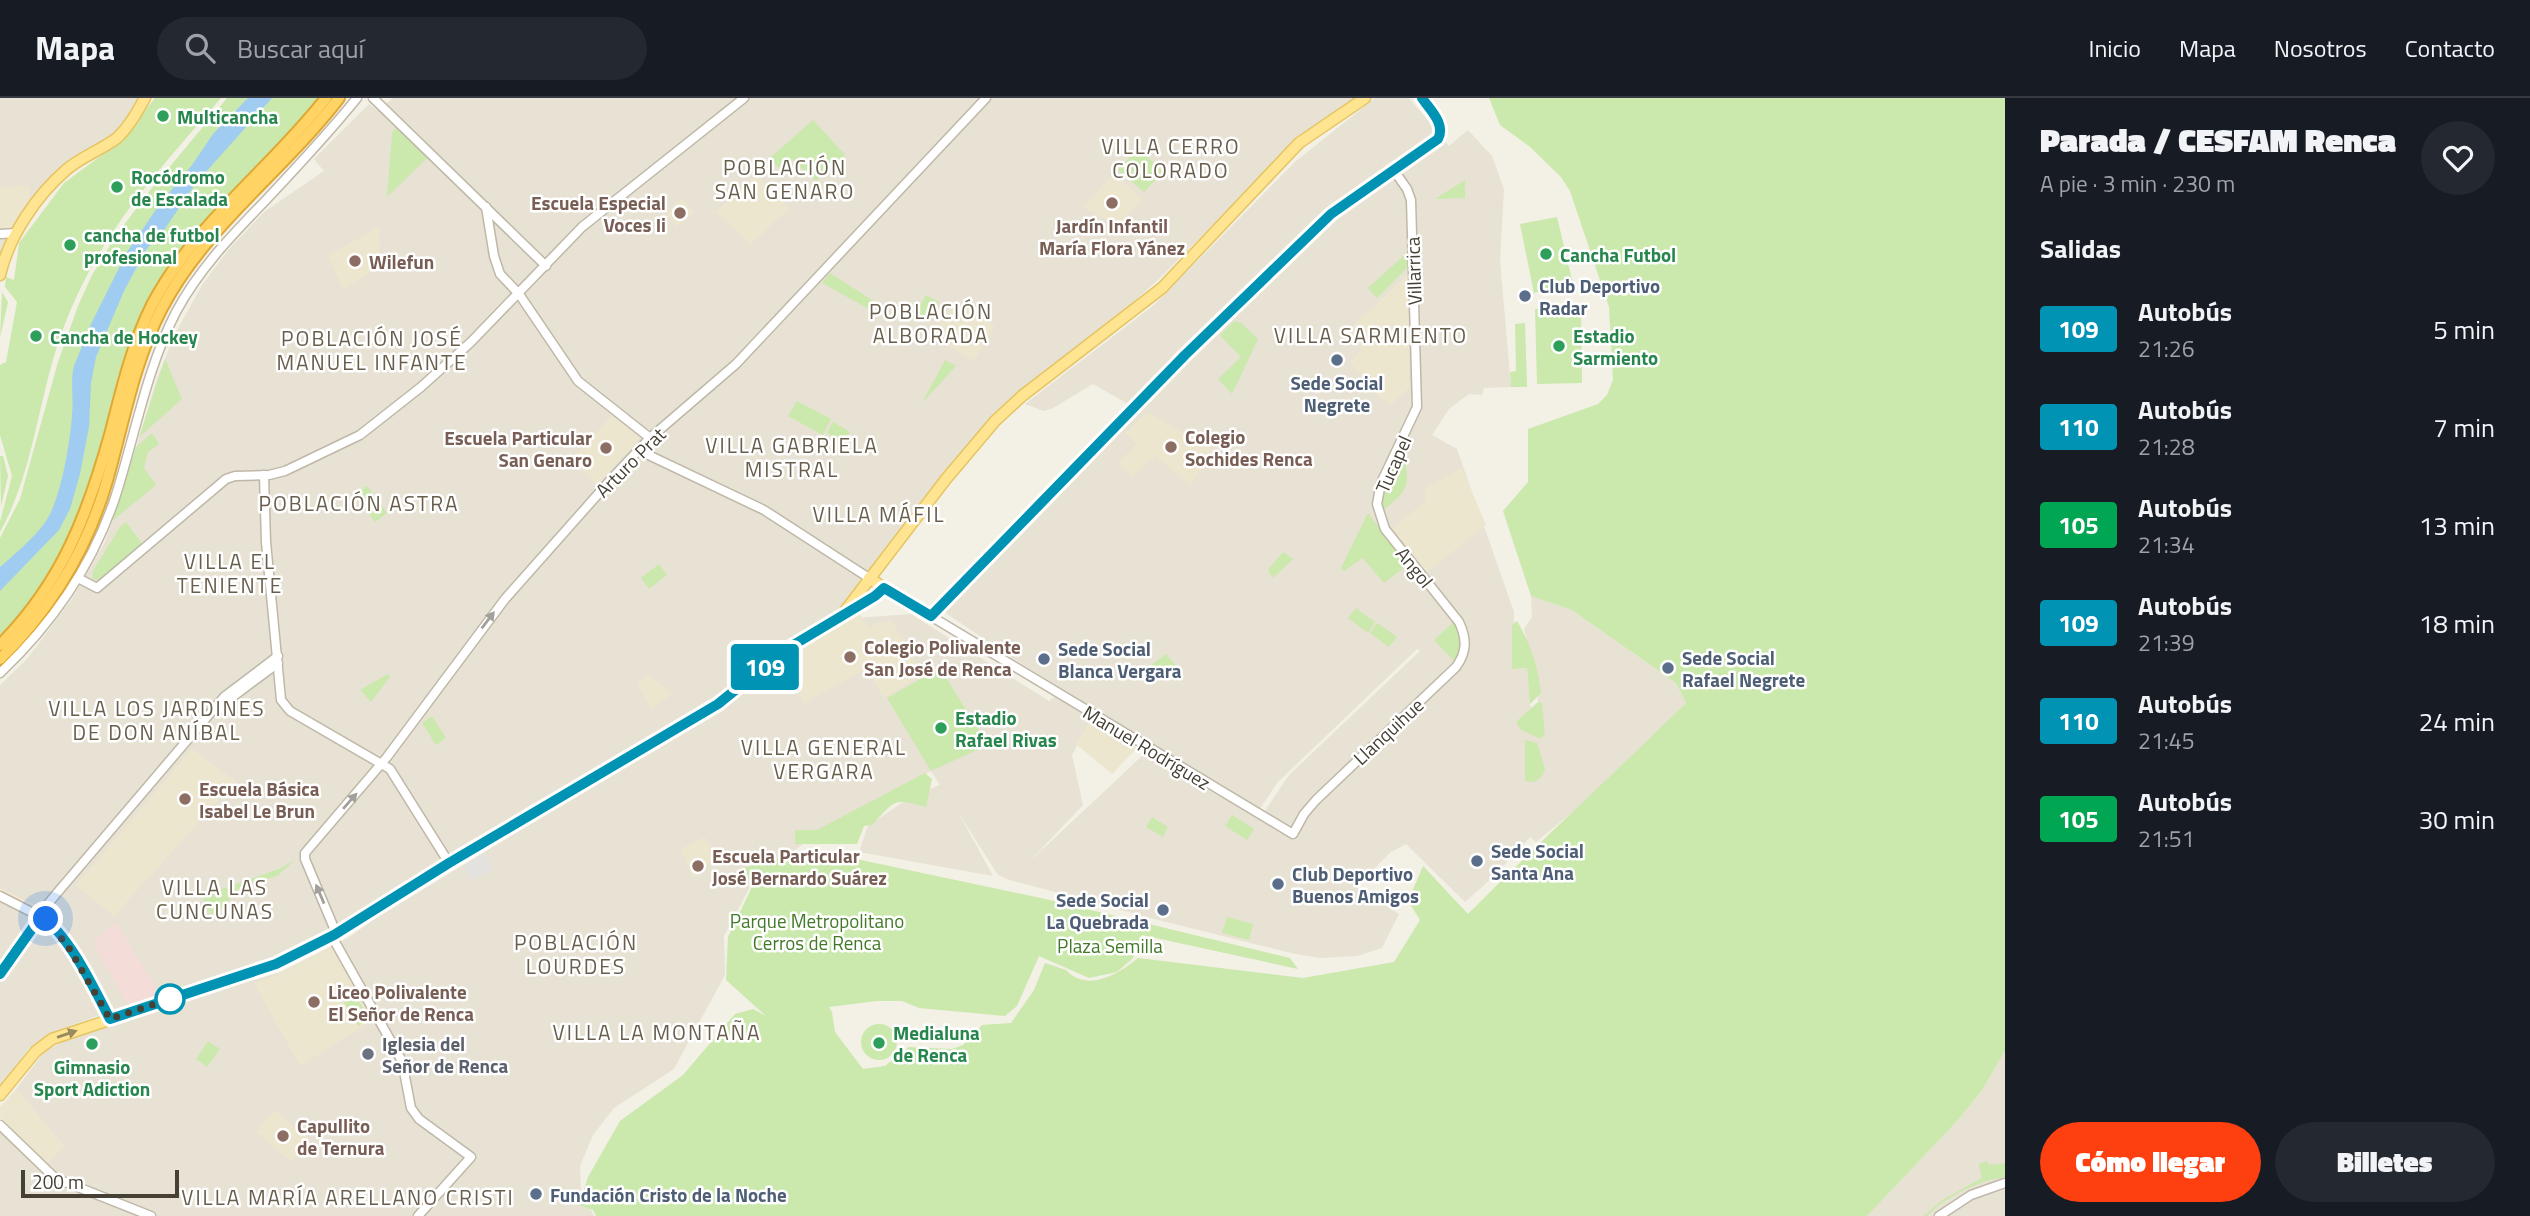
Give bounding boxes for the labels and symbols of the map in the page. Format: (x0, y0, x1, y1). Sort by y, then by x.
place label: Multicancha (177, 102, 278, 131)
marker: Multicancha (155, 108, 171, 124)
district label: VILLA CERRO COLORADO (1101, 130, 1241, 186)
district label: POBLACIÓN SAN GENARO (715, 151, 855, 207)
place label: Rocódromo de Escalada (131, 162, 228, 213)
marker: Rocódromo de Escalada (109, 179, 125, 195)
place label: Escuela Especial Voces Ii (531, 188, 666, 239)
marker: Jardín Infantil María Flora Yánez (1104, 195, 1120, 211)
marker: Escuela Especial Voces Ii (672, 205, 688, 221)
place label: Jardín Infantil María Flora Yánez (1039, 211, 1185, 262)
place label: cancha de futbol profesional (84, 220, 220, 271)
street label: Villarrica (1397, 236, 1429, 306)
marker: cancha de futbol profesional (62, 237, 78, 253)
place label: Cancha Futbol (1560, 240, 1676, 269)
marker: Cancha Futbol (1538, 246, 1554, 262)
place label: Wilefun (369, 247, 434, 276)
marker: Wilefun (347, 253, 363, 269)
place label: Club Deportivo Radar (1539, 271, 1660, 322)
marker: Club Deportivo Radar (1517, 288, 1533, 304)
district label: POBLACIÓN ALBORADA (869, 295, 993, 351)
district label: VILLA SARMIENTO (1274, 319, 1468, 351)
place label: Estadio Sarmiento (1573, 321, 1658, 372)
place label: Cancha de Hockey (50, 322, 198, 351)
district label: POBLACIÓN JOSÉ MANUEL INFANTE (276, 322, 468, 378)
marker: Cancha de Hockey (28, 328, 44, 344)
marker: Estadio Sarmiento (1551, 338, 1567, 354)
marker: Sede Social Negrete (1329, 352, 1345, 368)
place label: Sede Social Negrete (1291, 368, 1384, 419)
street label: Arturo Prat (588, 420, 672, 504)
place label: Colegio Sochides Renca (1185, 422, 1313, 473)
place label: Escuela Particular San Genaro (444, 423, 592, 474)
district label: VILLA GABRIELA MISTRAL (705, 429, 879, 485)
street label: Tucapel (1368, 431, 1418, 497)
marker: Colegio Sochides Renca (1163, 439, 1179, 455)
marker: Escuela Particular San Genaro (598, 440, 614, 456)
district label: POBLACIÓN ASTRA (259, 487, 459, 519)
district label: VILLA MÁFIL (812, 498, 946, 530)
street label: Angol (1389, 540, 1441, 594)
district label: VILLA EL TENIENTE (177, 545, 283, 601)
one-way arrow (481, 612, 496, 630)
place label: Colegio Polivalente San José de Renca (864, 632, 1021, 683)
place label: Sede Social Blanca Vergara (1058, 634, 1182, 685)
place label: Sede Social Rafael Negrete (1682, 643, 1805, 694)
line badge: 109 (725, 644, 805, 690)
marker: Colegio Polivalente San José de Renca (842, 649, 858, 665)
marker: Sede Social Blanca Vergara (1036, 651, 1052, 667)
marker: Sede Social Rafael Negrete (1660, 660, 1676, 676)
street label: Llanquihue (1346, 691, 1430, 771)
district label: VILLA LOS JARDINES DE DON ANÍBAL (48, 692, 266, 748)
street label: Manuel Rodríguez (1078, 697, 1216, 797)
place label: Estadio Rafael Rivas (955, 703, 1057, 754)
marker: Estadio Rafael Rivas (933, 720, 949, 736)
district label: VILLA GENERAL VERGARA (741, 731, 907, 787)
place label: Escuela Básica Isabel Le Brun (199, 774, 320, 825)
marker: Escuela Básica Isabel Le Brun (177, 791, 193, 807)
one-way arrow (341, 792, 357, 809)
place label: Sede Social Santa Ana (1491, 836, 1584, 887)
place label: Escuela Particular José Bernardo Suárez (712, 841, 887, 892)
marker: Sede Social Santa Ana (1469, 853, 1485, 869)
marker: Escuela Particular José Bernardo Suárez (690, 858, 706, 874)
place label: Club Deportivo Buenos Amigos (1292, 859, 1419, 910)
district label: VILLA LAS CUNCUNAS (156, 871, 274, 927)
marker: Club Deportivo Buenos Amigos (1270, 876, 1286, 892)
one-way arrow (314, 883, 325, 904)
place label: Sede Social La Quebrada (1046, 885, 1149, 936)
your location (28, 901, 63, 936)
marker: Sede Social La Quebrada (1155, 902, 1171, 918)
park label: Parque Metropolitano Cerros de Renca (730, 906, 904, 957)
district label: POBLACIÓN LOURDES (514, 926, 638, 982)
park label: Plaza Semilla (1057, 931, 1163, 960)
place label: Liceo Polivalente El Señor de Renca (328, 977, 474, 1028)
unlabelled marker (155, 984, 185, 1014)
marker: Liceo Polivalente El Señor de Renca (306, 994, 322, 1010)
district label: VILLA LA MONTAÑA (553, 1016, 761, 1048)
place label: Medialuna de Renca (893, 1018, 980, 1069)
one-way arrow (57, 1028, 78, 1039)
place label: Iglesia del Señor de Renca (382, 1029, 508, 1080)
marker: Medialuna de Renca (871, 1035, 887, 1051)
marker: Gimnasio Sport Adiction (84, 1036, 100, 1052)
marker: Iglesia del Señor de Renca (360, 1046, 376, 1062)
place label: Gimnasio Sport Adiction (34, 1052, 150, 1103)
place label: Capullito de Ternura (297, 1111, 385, 1162)
marker: Capullito de Ternura (275, 1128, 291, 1144)
scale bar (21, 1167, 178, 1199)
place label: Fundación Cristo de la Noche (550, 1180, 787, 1209)
district label: VILLA MARÍA ARELLANO CRISTI (181, 1181, 515, 1213)
marker: Fundación Cristo de la Noche (528, 1186, 544, 1202)

